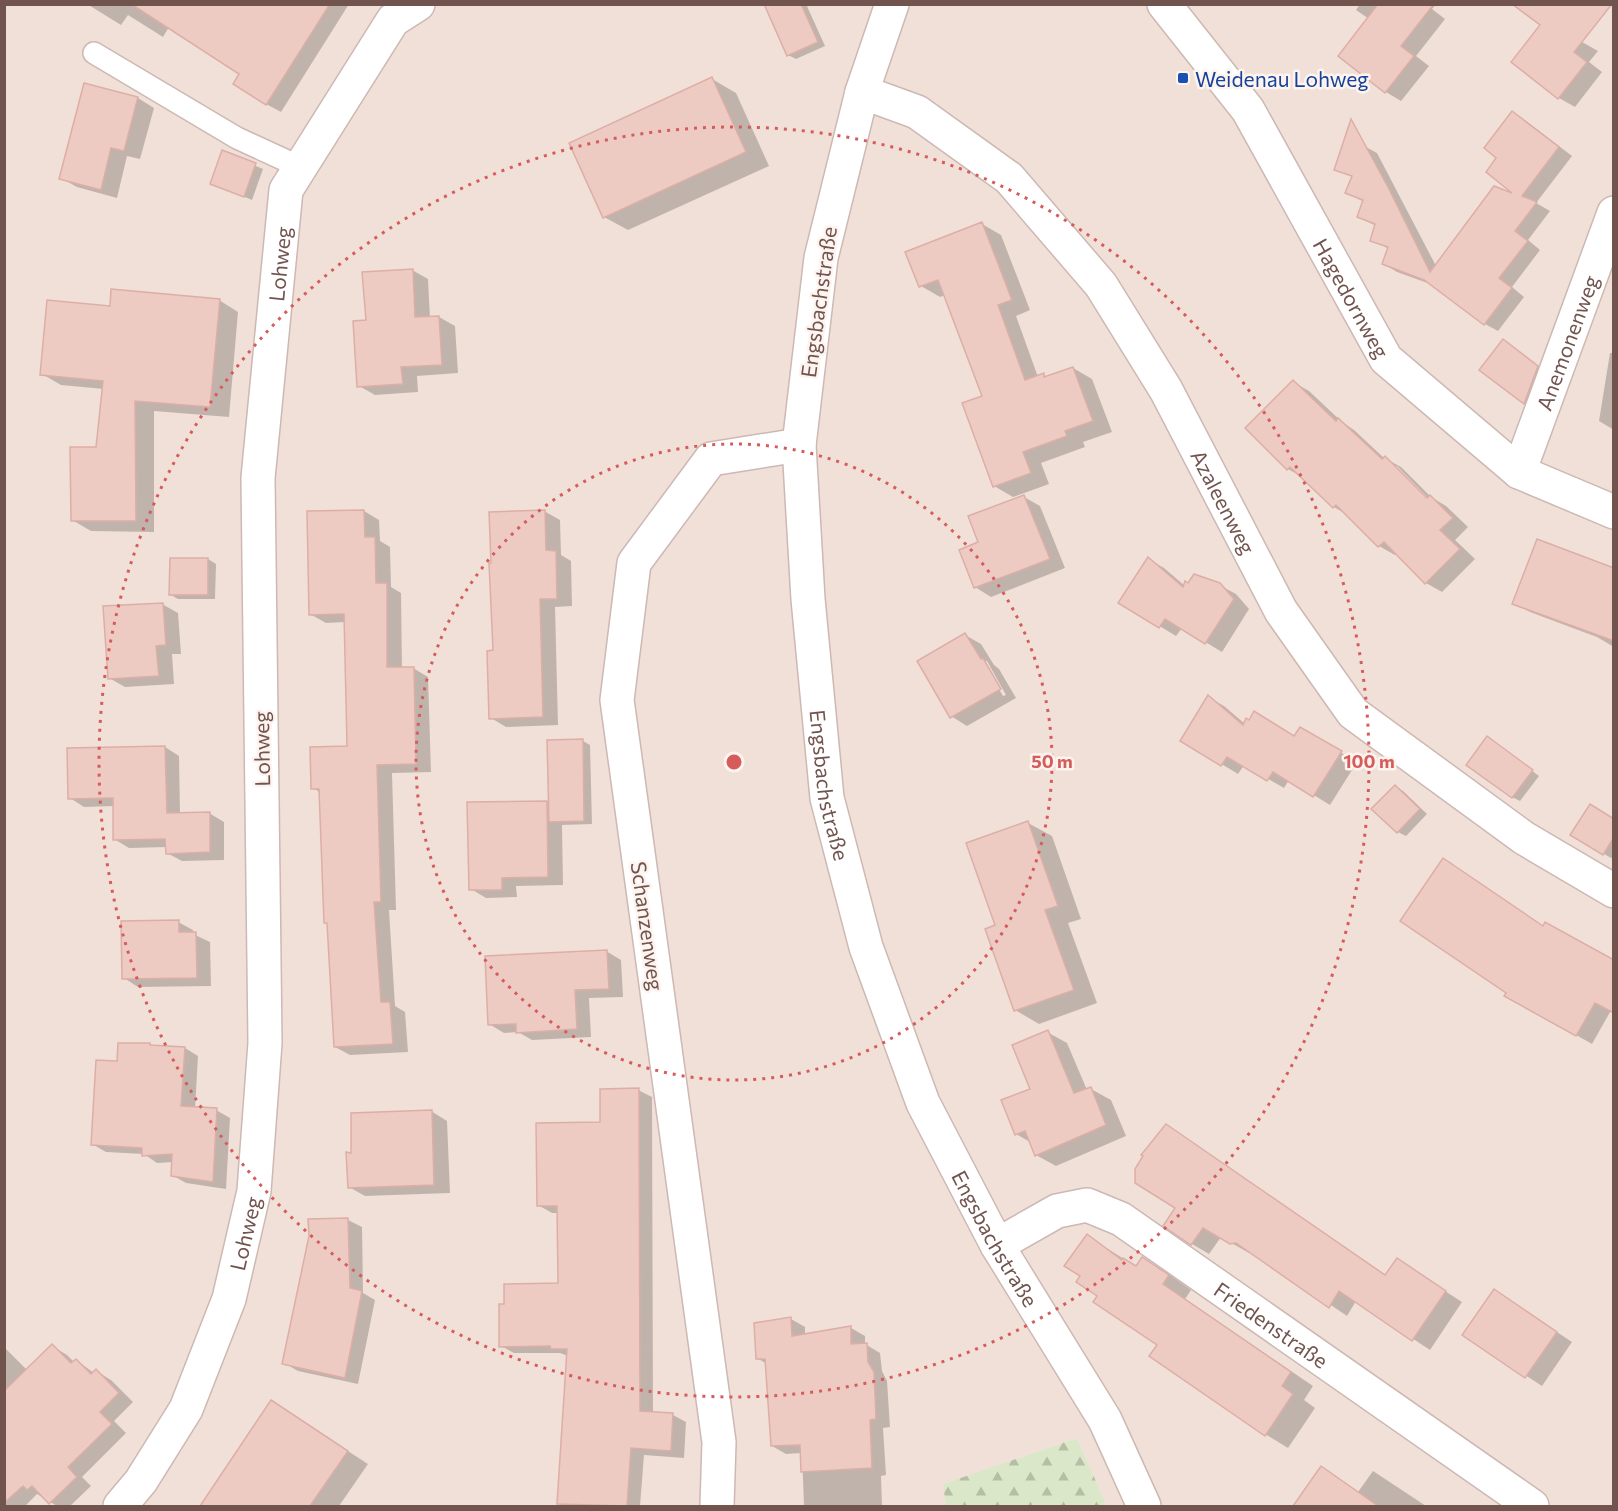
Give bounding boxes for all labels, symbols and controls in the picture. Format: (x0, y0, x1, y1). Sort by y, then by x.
place label: Weidenau Lohweg (1195, 66, 1369, 91)
marker: Weidenau Lohweg (1176, 71, 1190, 85)
street label: Lohweg (263, 225, 295, 303)
street label: Engsbachstraße (795, 225, 841, 379)
street label: Hagedornweg (1309, 234, 1395, 362)
street label: Anemonenweg (1530, 271, 1603, 414)
street label: Azaleenweg (1187, 445, 1261, 558)
street label: Engsbachstraße (806, 709, 855, 863)
street label: Lohweg (248, 711, 274, 787)
text: 50 m (1031, 750, 1073, 772)
text: 100 m (1343, 750, 1395, 772)
centre of rings (724, 752, 744, 772)
street label: Schanzenweg (627, 860, 669, 992)
street label: Engsbachstraße (948, 1166, 1044, 1311)
street label: Lohweg (224, 1194, 265, 1273)
street label: Friedenstraße (1210, 1276, 1333, 1372)

